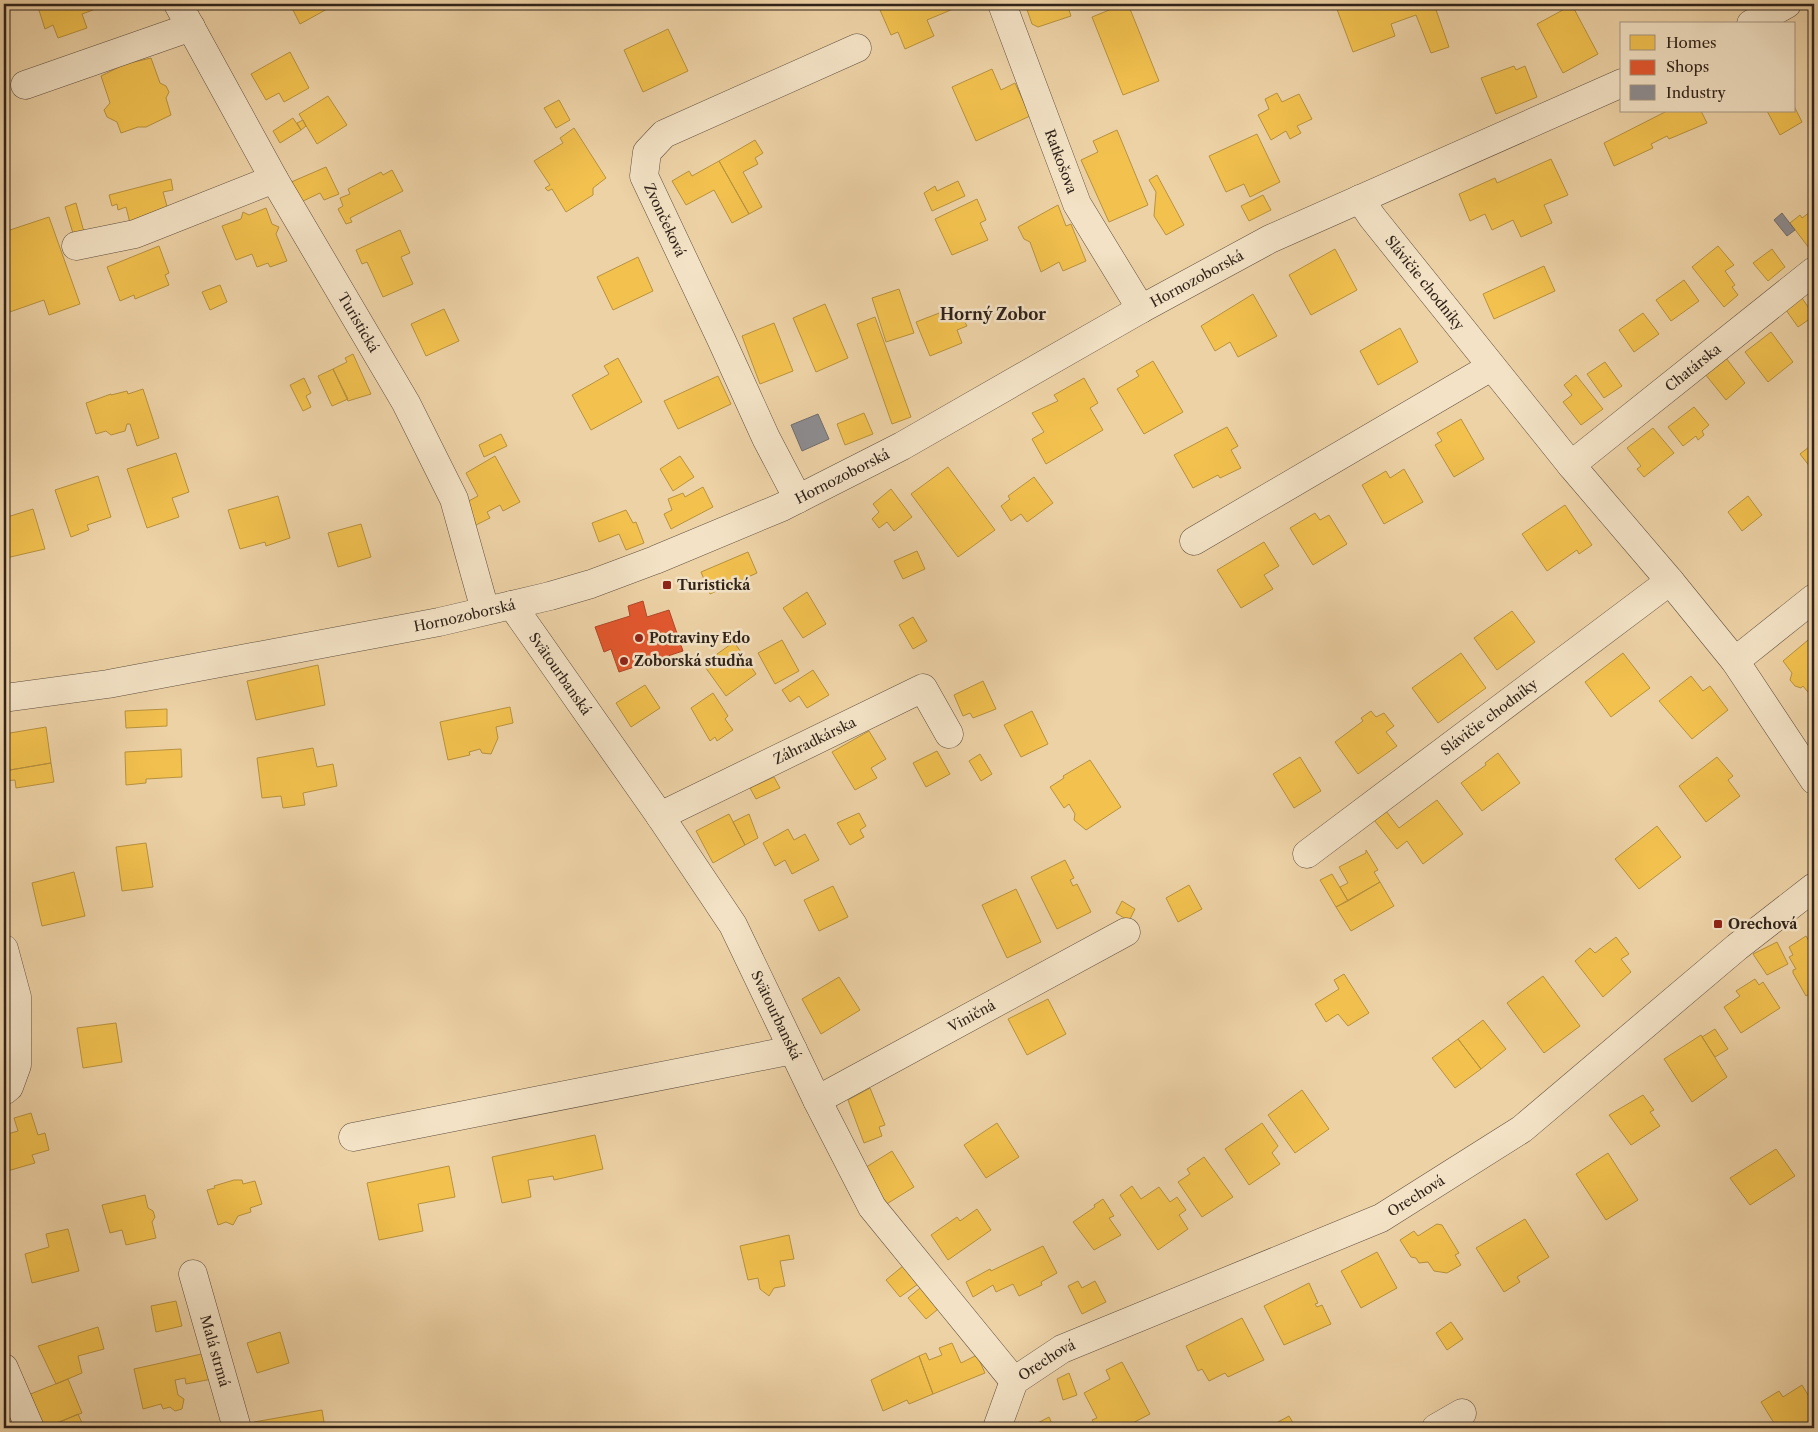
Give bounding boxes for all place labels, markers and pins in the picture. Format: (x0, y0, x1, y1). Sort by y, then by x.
place label: Turistická (677, 576, 751, 594)
marker: Turistická (661, 579, 673, 591)
place label: Potraviny Edo (649, 629, 750, 647)
marker: Potraviny Edo (633, 632, 645, 644)
place label: Zoborská studňa (634, 652, 754, 670)
marker: Zoborská studňa (618, 655, 630, 667)
place label: Orechová (1728, 915, 1798, 933)
marker: Orechová (1712, 918, 1724, 930)

